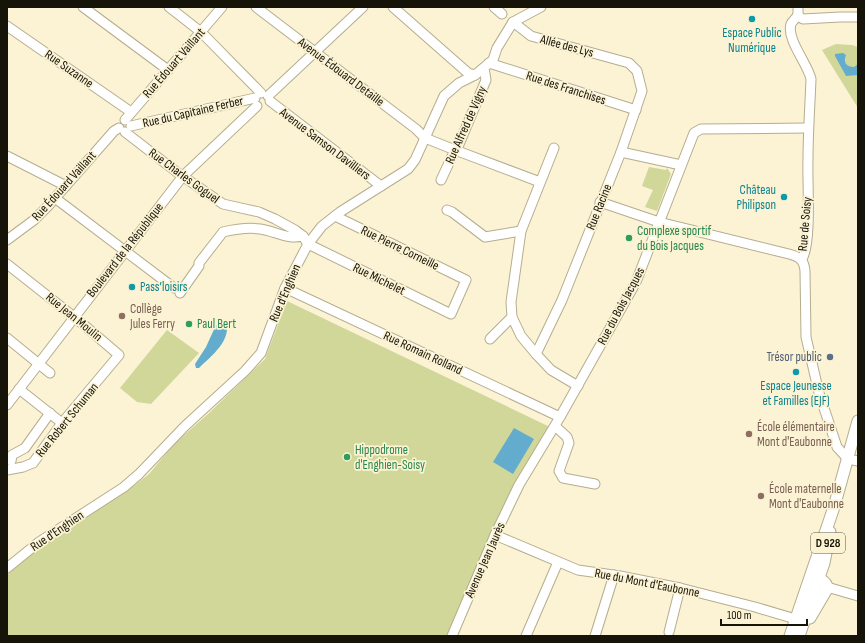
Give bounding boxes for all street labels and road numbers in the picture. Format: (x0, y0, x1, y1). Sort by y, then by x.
street label: Rue Édouart Vaillant (139, 25, 209, 101)
street label: Allée des Lys (538, 31, 596, 61)
street label: Avenue Édouard Detaille (294, 34, 387, 110)
street label: Rue Suzanne (42, 46, 96, 92)
street label: Rue des Franchises (524, 68, 608, 109)
street label: Rue Alfred de Vigny (442, 84, 490, 166)
street label: Rue du Capitaine Ferber (141, 93, 245, 131)
street label: Avenue Samson Davilliers (275, 104, 374, 184)
street label: Rue Charles Goguel (145, 145, 223, 207)
street label: Rue Édouard Vaillant (28, 148, 100, 224)
street label: Rue Racine (583, 182, 615, 232)
street label: Rue de Soisy (795, 196, 815, 252)
street label: Boulevard de la République (83, 199, 167, 301)
street label: Rue Pierre Corneille (358, 222, 442, 274)
street label: Rue Michelet (350, 259, 408, 299)
street label: Rue d'Enghien (266, 262, 304, 324)
street label: Rue du Bois Jacques (594, 264, 648, 348)
street label: Rue Jean Moulin (42, 289, 106, 345)
street label: Rue Romain Rolland (381, 328, 465, 378)
street label: Rue Robert Schuman (32, 380, 102, 460)
street label: Rue d'Enghien (27, 507, 87, 555)
street label: Avenue Jean Jaurès (461, 519, 509, 601)
road number: D 928 (811, 533, 845, 553)
street label: Rue du Mont d'Eaubonne (593, 565, 701, 601)

